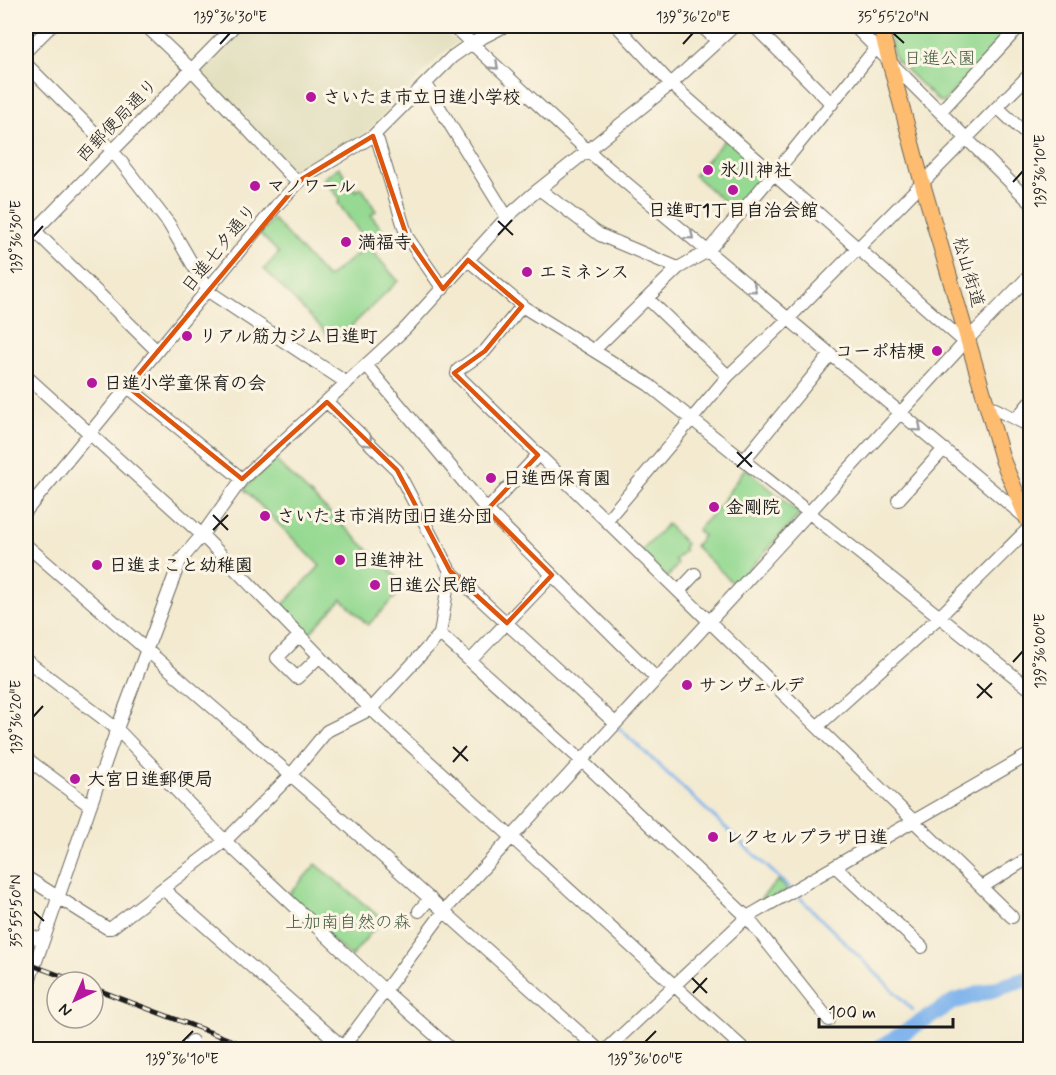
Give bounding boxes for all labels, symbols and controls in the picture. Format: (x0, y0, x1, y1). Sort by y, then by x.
text: 139°36'30"E (193, 8, 267, 28)
text: 139°36'20"E (656, 8, 730, 28)
text: 35°55'20"N (857, 8, 929, 28)
park label: 日進公園 (904, 47, 976, 71)
one-way arrow (489, 59, 499, 70)
street label: 西郵便局通り (72, 74, 164, 168)
place label: さいたま市立日進小学校 (323, 86, 521, 110)
marker: さいたま市立日進小学校 (304, 90, 318, 104)
text: 139°36'10"E (1031, 134, 1051, 208)
place label: 氷川神社 (720, 159, 792, 183)
marker: 氷川神社 (701, 163, 715, 177)
place label: マノワール (267, 175, 356, 199)
marker: マノワール (248, 179, 262, 193)
marker: 日進町1丁目自治会館 (726, 183, 740, 197)
street label: 日進七夕通り (176, 199, 263, 298)
place label: 日進町1丁目自治会館 (648, 199, 818, 223)
text: 139°36'30"E (7, 200, 27, 274)
one-way arrow (683, 228, 694, 239)
place label: 満福寺 (358, 231, 412, 255)
street label: 松山街道 (947, 234, 989, 310)
marker: 満福寺 (339, 235, 353, 249)
place label: エミネンス (539, 261, 629, 285)
marker: エミネンス (520, 265, 534, 279)
one-way arrow (746, 281, 757, 292)
place label: リアル筋力ジム日進町 (199, 325, 378, 349)
marker: リアル筋力ジム日進町 (180, 329, 194, 343)
place label: コーポ桔梗 (835, 340, 925, 364)
marker: コーポ桔梗 (930, 344, 944, 358)
place label: 日進小学童保育の会 (104, 372, 266, 396)
marker: 日進小学童保育の会 (85, 376, 99, 390)
one-way arrow (911, 420, 922, 431)
one-way arrow (361, 435, 372, 446)
place label: 日進西保育園 (503, 467, 611, 491)
marker: 日進西保育園 (484, 471, 498, 485)
place label: 金剛院 (726, 496, 780, 520)
marker: 金剛院 (707, 500, 721, 514)
place label: さいたま市消防団日進分団 (277, 505, 493, 529)
marker: さいたま市消防団日進分団 (258, 509, 272, 523)
place label: 日進神社 (352, 549, 424, 573)
marker: 日進神社 (333, 553, 347, 567)
place label: 日進まこと幼稚園 (109, 554, 253, 578)
marker: 日進まこと幼稚園 (90, 558, 104, 572)
place label: 日進公民館 (387, 574, 477, 598)
marker: 日進公民館 (368, 578, 382, 592)
text: 139°36'00"E (1031, 613, 1051, 689)
place label: サンヴェルデ (699, 674, 805, 698)
marker: サンヴェルデ (680, 678, 694, 692)
text: 139°36'20"E (7, 680, 27, 754)
place label: 大宮日進郵便局 (87, 768, 213, 792)
marker: 大宮日進郵便局 (68, 772, 82, 786)
place label: レクセルプラザ日進 (725, 826, 888, 850)
marker: レクセルプラザ日進 (706, 830, 720, 844)
text: 35°55'50"N (7, 874, 27, 948)
park label: 上加南自然の森 (285, 911, 411, 935)
north arrow (45, 970, 105, 1030)
scale bar (819, 991, 952, 1029)
text: N (54, 998, 77, 1021)
text: 100 m (828, 1001, 876, 1025)
text: 139°36'10"E (145, 1050, 219, 1070)
text: 139°36'00"E (607, 1050, 683, 1070)

